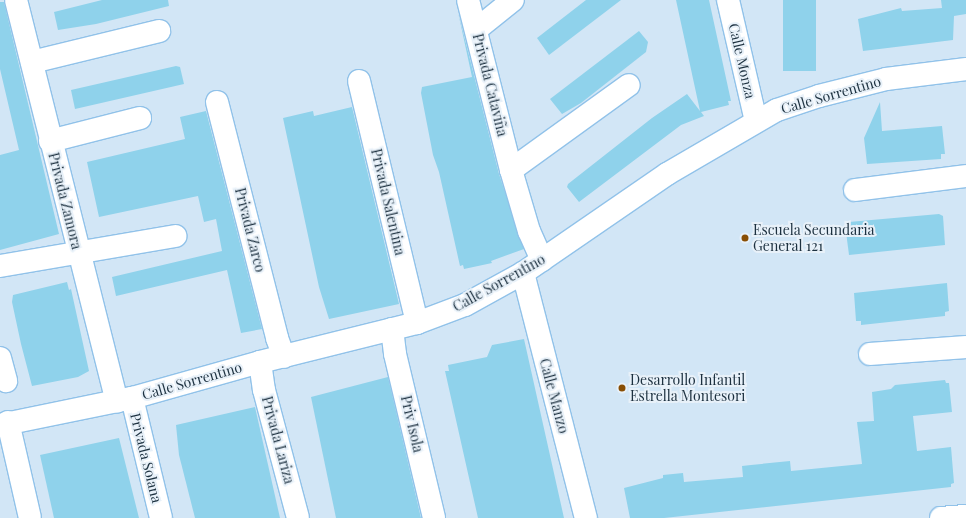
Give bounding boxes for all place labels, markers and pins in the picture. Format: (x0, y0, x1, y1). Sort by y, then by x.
place label: Escuela Secundaria General 121 (753, 222, 875, 254)
marker: Escuela Secundaria General 121 (740, 233, 750, 243)
place label: Desarrollo Infantil Estrella Montesori (630, 372, 746, 404)
marker: Desarrollo Infantil Estrella Montesori (617, 383, 627, 393)

